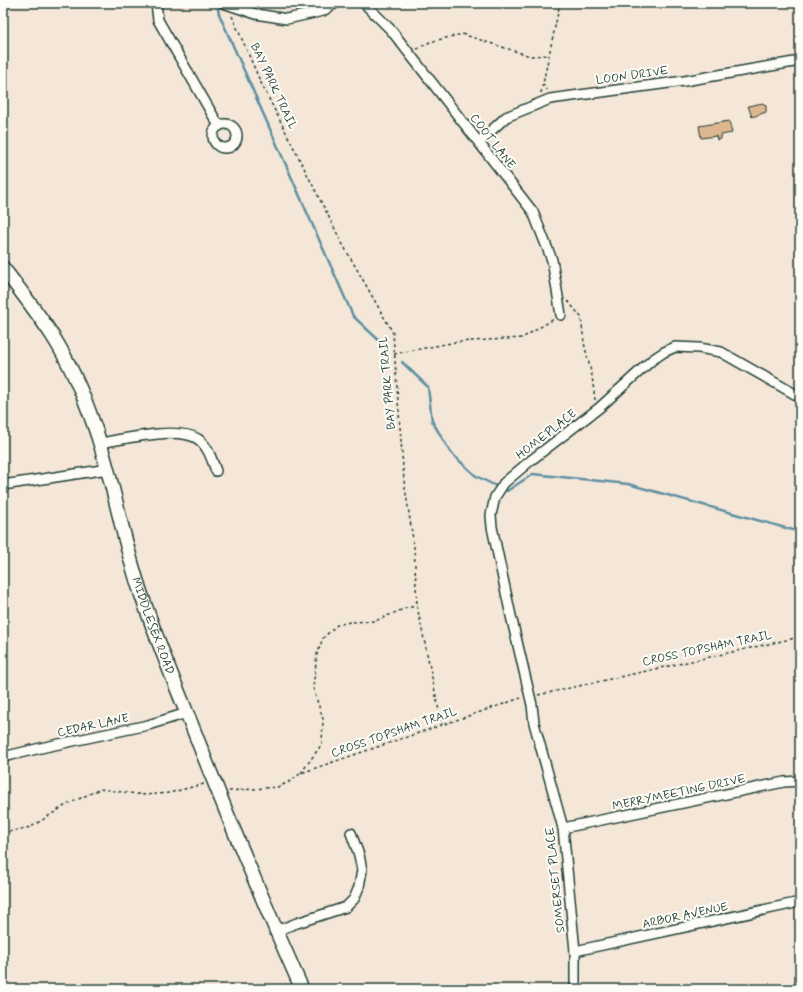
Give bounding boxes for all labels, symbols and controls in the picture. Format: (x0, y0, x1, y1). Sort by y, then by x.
street label: BAY PARK TRAIL (246, 41, 300, 132)
street label: LOON DRIVE (595, 63, 670, 89)
street label: COOT LANE (466, 111, 519, 172)
street label: BAY PARK TRAIL (376, 336, 400, 430)
street label: HOMEPLACE (513, 406, 580, 463)
street label: MIDDLESEX ROAD (127, 575, 178, 677)
street label: CROSS TOPSHAM TRAIL (641, 627, 774, 671)
street label: CROSS TOPSHAM TRAIL (329, 704, 459, 762)
street label: CEDAR LANE (56, 711, 130, 741)
street label: MERRYMEETING DRIVE (611, 771, 748, 815)
street label: SOMERSET PLACE (542, 826, 570, 934)
street label: ARBOR AVENUE (641, 899, 729, 933)

